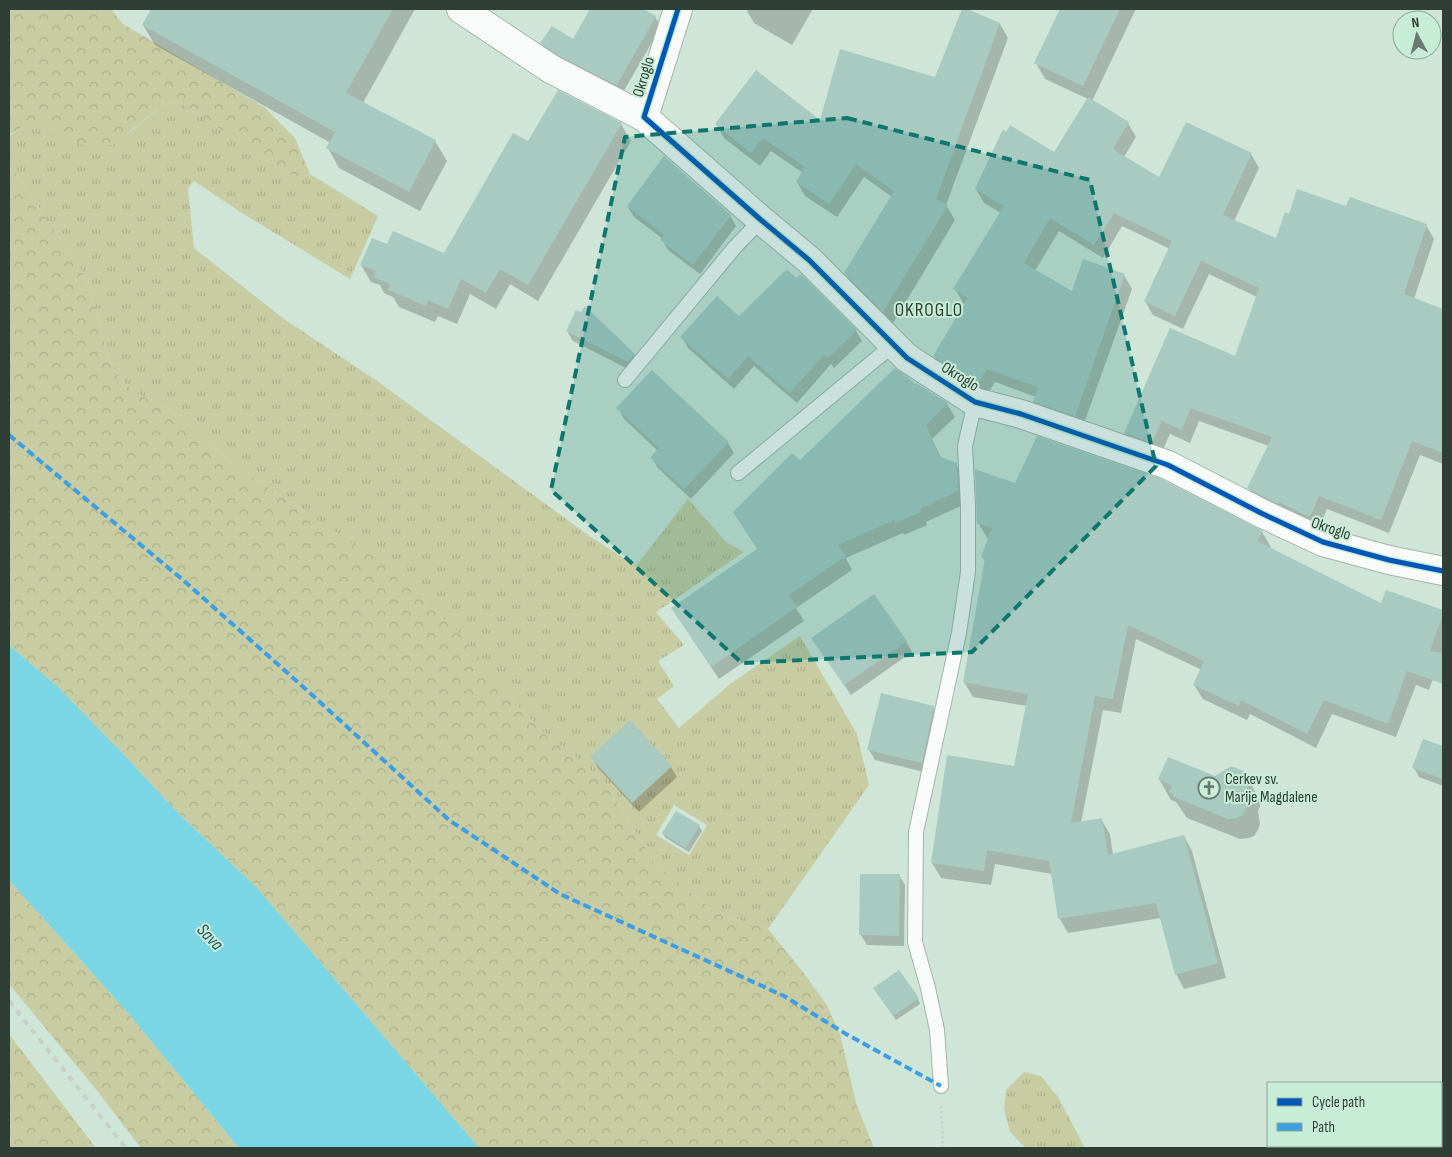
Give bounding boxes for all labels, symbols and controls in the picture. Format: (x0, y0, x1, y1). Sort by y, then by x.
north arrow (1392, 10, 1442, 60)
text: N (1411, 14, 1420, 31)
street label: Okroglo (629, 55, 659, 99)
district label: OKROGLO (895, 299, 963, 322)
street label: Okroglo (938, 358, 982, 396)
street label: Okroglo (1309, 513, 1353, 545)
place label: Cerkev sv. Marije Magdalene (1225, 770, 1318, 807)
church icon: Cerkev sv. Marije Magdalene (1197, 776, 1221, 800)
water label: Sava (192, 919, 228, 955)
legend (1267, 1082, 1442, 1147)
text: Cycle path (1312, 1093, 1365, 1112)
text: Path (1312, 1118, 1335, 1137)

